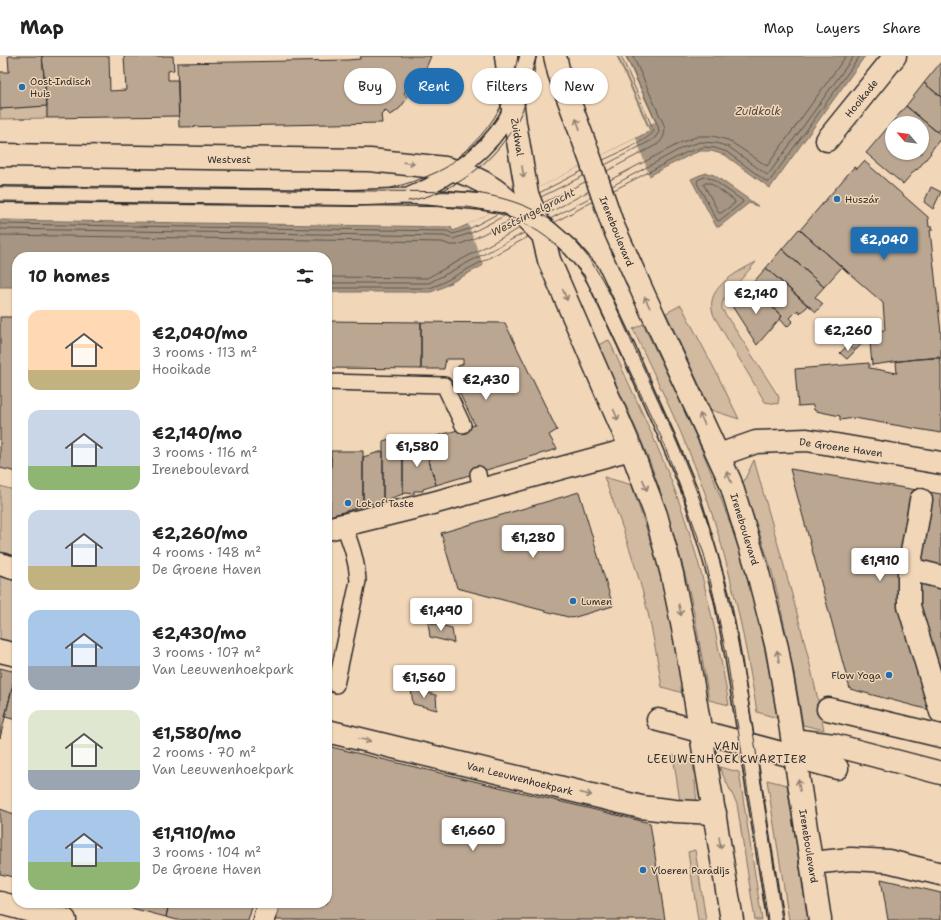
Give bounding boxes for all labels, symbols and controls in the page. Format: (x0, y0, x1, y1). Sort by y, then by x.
text: Map (20, 15, 64, 40)
text: Map (764, 19, 794, 37)
text: Layers (816, 19, 860, 37)
text: Share (882, 19, 921, 37)
chip: Buy (344, 68, 396, 104)
chip: Rent (404, 68, 464, 104)
chip: Filters (472, 68, 542, 104)
chip: New (550, 68, 608, 104)
place label: Oost-Indisch Huis (30, 75, 91, 100)
street label: Hooikade (842, 76, 881, 120)
marker: Oost-Indisch Huis (17, 82, 27, 92)
water label: Zuidkolk (735, 104, 781, 119)
north arrow (885, 116, 929, 160)
map controls (885, 116, 929, 160)
street label: Zuidwal (508, 117, 527, 157)
one-way arrow (574, 118, 582, 130)
street label: Westvest (207, 153, 251, 166)
one-way arrow (402, 160, 415, 167)
one-way arrow (520, 165, 528, 178)
water label: Westsingelgracht (489, 185, 578, 240)
place label: Huszár (845, 193, 879, 206)
street label: Ireneboulevard (597, 194, 637, 269)
marker: Huszár (832, 194, 842, 204)
pin: €2,040 (851, 227, 917, 261)
text: €2,040 (860, 231, 908, 248)
text: 10 homes (28, 265, 110, 287)
icon: filters (294, 265, 316, 287)
pin: €2,140 (723, 281, 789, 315)
text: €2,140 (734, 285, 778, 302)
one-way arrow (561, 289, 569, 301)
one-way arrow (643, 296, 650, 308)
pin: €2,260 (815, 318, 881, 352)
text: €2,040/mo (152, 322, 248, 344)
text: €2,260 (824, 322, 872, 339)
icon: home (60, 326, 108, 374)
text: 3 rooms · 113 m² (152, 344, 257, 361)
text: Hooikade (152, 361, 211, 378)
pin: €2,430 (453, 367, 519, 401)
text: €2,430 (462, 371, 510, 388)
one-way arrow (613, 408, 620, 420)
one-way arrow (698, 414, 706, 426)
text: €2,140/mo (152, 422, 242, 444)
icon: home (60, 426, 108, 474)
pin: €1,580 (384, 434, 450, 468)
street label: De Groene Haven (798, 435, 883, 460)
text: €1,580 (395, 438, 439, 455)
text: 3 rooms · 116 m² (152, 444, 258, 461)
text: Ireneboulevard (152, 461, 249, 478)
one-way arrow (724, 472, 732, 484)
one-way arrow (641, 479, 649, 491)
street label: Ireneboulevard (727, 492, 762, 567)
place label: Lot of Taste (356, 497, 414, 510)
marker: Lot of Taste (343, 498, 353, 508)
text: €2,260/mo (152, 522, 248, 544)
pin: €1,280 (500, 525, 566, 559)
icon: home (60, 526, 108, 574)
text: €1,280 (511, 529, 555, 546)
text: 4 rooms · 148 m² (152, 544, 261, 561)
pin: €1,910 (847, 548, 913, 582)
text: €1,910 (860, 552, 900, 569)
text: De Groene Haven (152, 561, 261, 578)
place label: Lumen (581, 595, 612, 608)
marker: Lumen (568, 596, 578, 606)
pin: €1,490 (408, 598, 474, 632)
text: €1,490 (419, 602, 463, 619)
one-way arrow (676, 603, 684, 616)
text: €2,430/mo (152, 622, 247, 644)
icon: home (60, 626, 108, 674)
text: 3 rooms · 107 m² (152, 644, 261, 661)
one-way arrow (774, 650, 782, 663)
text: Van Leeuwenhoekpark (152, 661, 294, 678)
pin: €1,560 (391, 665, 457, 699)
text: €1,560 (402, 669, 446, 686)
place label: Flow Yoga (831, 669, 882, 682)
marker: Flow Yoga (884, 670, 894, 680)
text: €1,580/mo (152, 722, 242, 744)
icon: home (60, 726, 108, 774)
one-way arrow (358, 737, 371, 744)
district label: VAN LEEUWENHOEKKWARTIER (647, 739, 807, 767)
text: 2 rooms · 70 m² (152, 744, 256, 761)
street label: Van Leeuwenhoekpark (465, 759, 575, 798)
text: Van Leeuwenhoekpark (152, 761, 294, 778)
one-way arrow (795, 779, 803, 792)
one-way arrow (580, 790, 593, 798)
street label: Ireneboulevard (796, 808, 821, 885)
pin: €1,660 (440, 818, 506, 852)
text: €1,910/mo (152, 822, 236, 844)
text: €1,660 (451, 822, 495, 839)
icon: home (60, 826, 108, 874)
one-way arrow (716, 836, 724, 849)
text: 3 rooms · 104 m² (152, 844, 261, 861)
text: De Groene Haven (152, 861, 261, 878)
place label: Vloeren Paradijs (651, 864, 730, 877)
marker: Vloeren Paradijs (638, 865, 648, 875)

